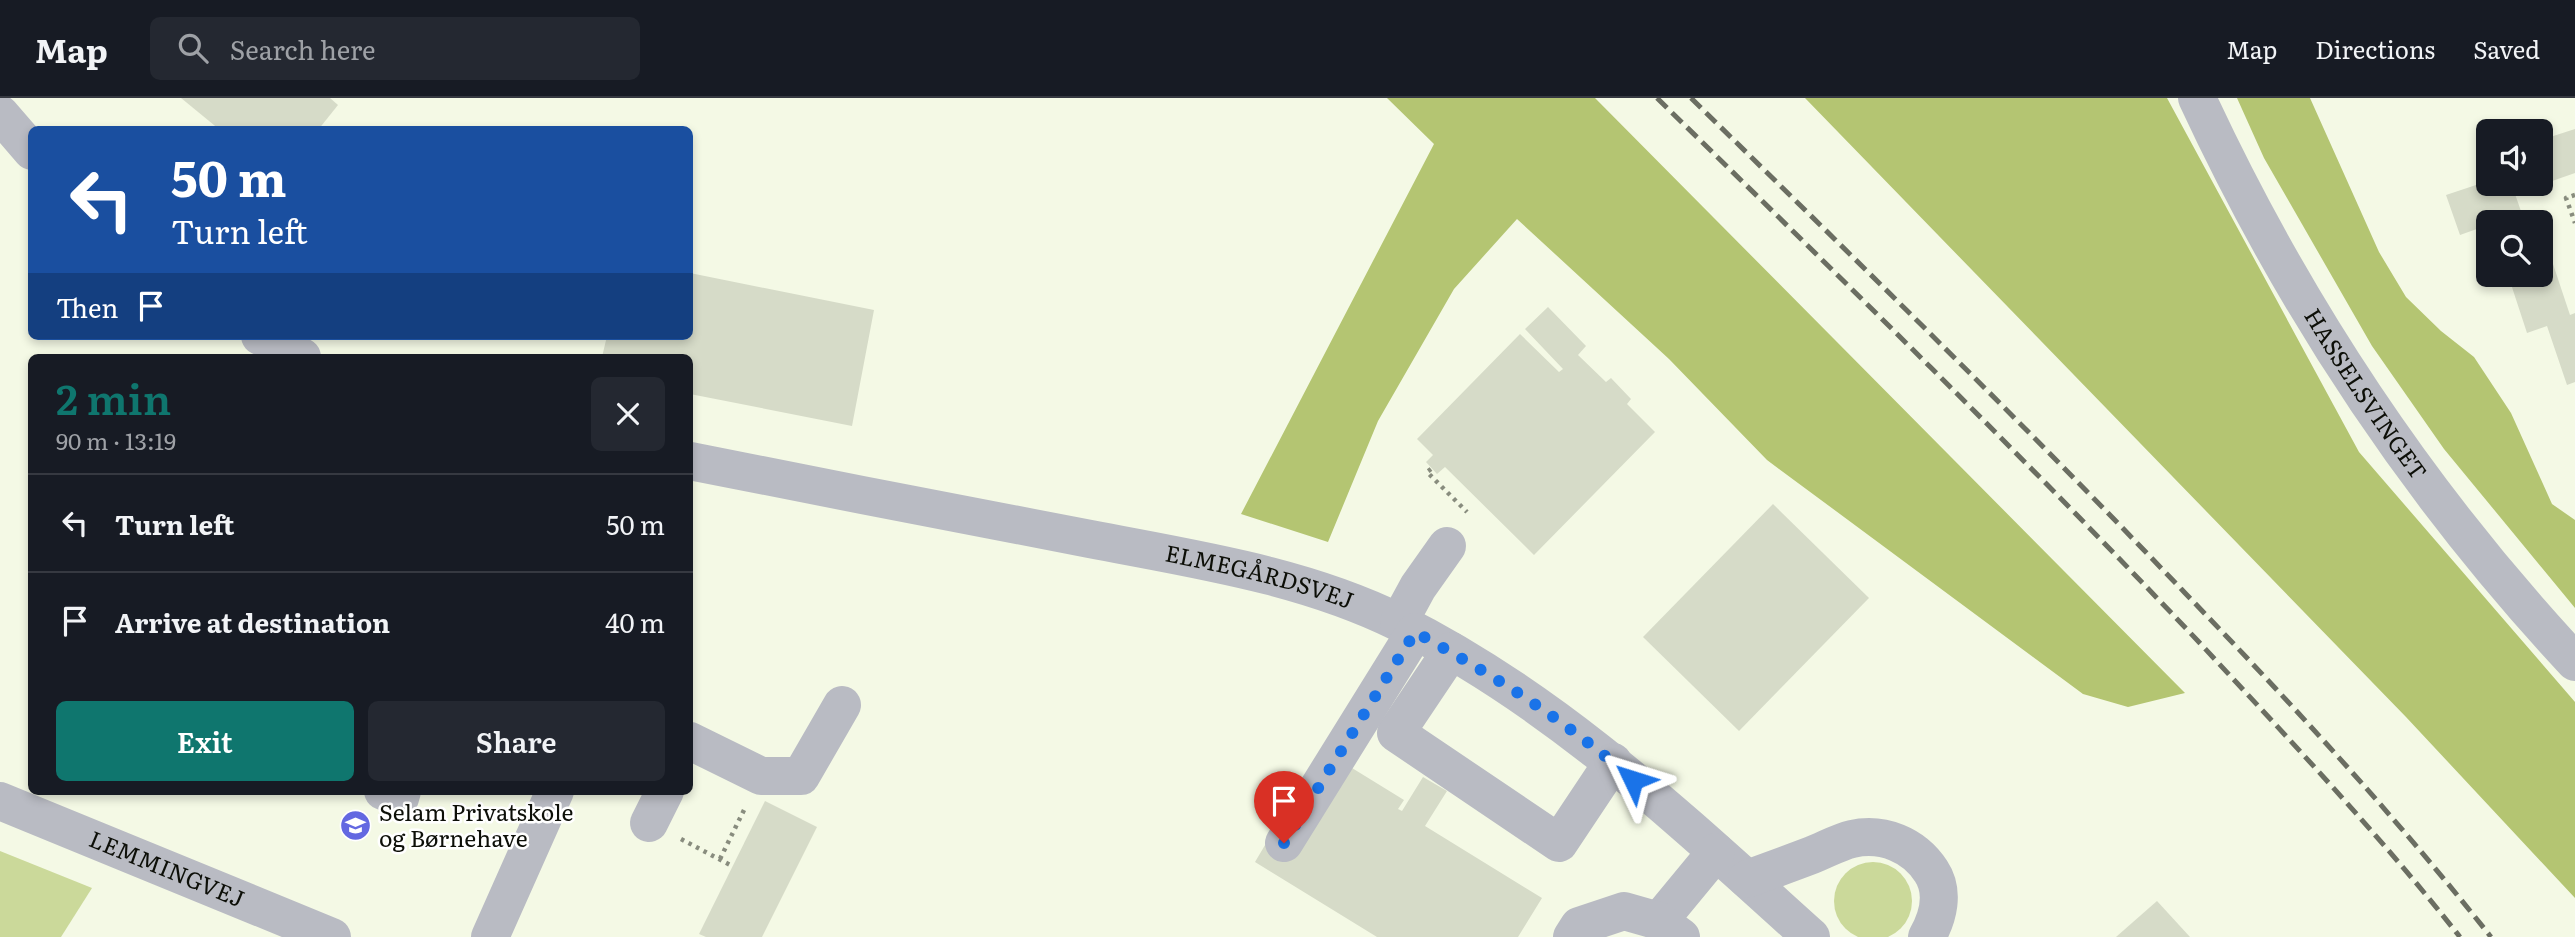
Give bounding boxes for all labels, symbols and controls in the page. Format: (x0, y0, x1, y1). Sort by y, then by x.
search box (150, 17, 640, 80)
text: Map (35, 24, 108, 73)
icon: search (174, 29, 212, 67)
text: Search here (230, 29, 376, 68)
text: Map (2226, 31, 2277, 66)
text: Directions (2315, 31, 2435, 66)
text: Saved (2473, 31, 2540, 66)
map controls (2476, 119, 2553, 287)
button: sound (2476, 119, 2553, 196)
text: 50 m (171, 139, 287, 212)
icon: left (56, 154, 147, 245)
text: Turn left (171, 206, 308, 254)
button: search (2476, 210, 2553, 287)
text: Then (56, 287, 118, 326)
icon: arrive (132, 287, 170, 325)
street label: HASSELSVINGET (2297, 301, 2436, 486)
text: 2 min (56, 366, 171, 428)
button: close (591, 377, 665, 451)
text: 90 m · 13:19 (56, 423, 176, 457)
icon: left (56, 504, 94, 542)
text: Turn left (115, 504, 234, 543)
text: 50 m (606, 504, 665, 543)
street label: ELMEGÅRDSVEJ (1163, 535, 1359, 616)
icon: arrive (56, 602, 94, 640)
text: Arrive at destination (115, 602, 390, 641)
text: 40 m (605, 602, 665, 641)
button: Exit (56, 701, 354, 781)
button: Share (368, 701, 665, 781)
position arrow (1596, 743, 1670, 817)
pin (1254, 771, 1314, 843)
icon: arrive (1265, 782, 1303, 820)
place label: Selam Privatskole og Børnehave (379, 794, 573, 854)
school or university icon: Selam Privatskole og Børnehave (339, 809, 373, 843)
street label: LEMMINGVEJ (85, 820, 250, 914)

